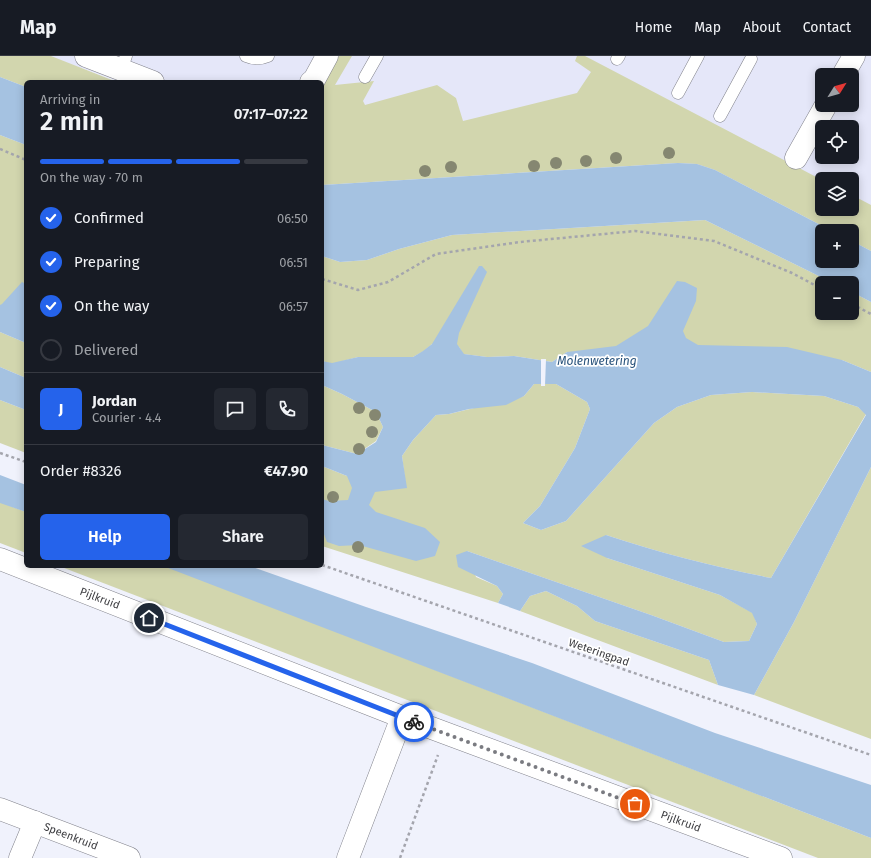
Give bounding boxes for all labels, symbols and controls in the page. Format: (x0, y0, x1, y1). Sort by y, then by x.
text: Map (20, 16, 57, 39)
text: Home (635, 19, 672, 36)
text: Map (694, 19, 721, 36)
text: About (743, 19, 781, 36)
text: Contact (803, 19, 851, 36)
north arrow (815, 68, 859, 112)
map controls (815, 68, 859, 320)
text: Arriving in (40, 92, 100, 107)
text: 07:17–07:22 (234, 105, 308, 123)
text: 2 min (40, 106, 104, 137)
button: locate (815, 120, 859, 164)
text: On the way · 70 m (40, 170, 143, 185)
button: layers (815, 172, 859, 216)
icon: check (40, 207, 62, 229)
text: Confirmed (74, 209, 144, 227)
text: 06:50 (277, 211, 308, 226)
button: + (815, 224, 859, 268)
icon: check (40, 251, 62, 273)
text: Preparing (74, 253, 139, 271)
text: 06:51 (279, 255, 308, 270)
button: − (815, 276, 859, 320)
icon: check (40, 295, 62, 317)
text: On the way (74, 297, 149, 315)
text: 06:57 (279, 299, 308, 314)
text: Delivered (74, 341, 138, 359)
water label: Molenwetering (557, 354, 637, 368)
button: chat (214, 388, 256, 430)
button: phone (266, 388, 308, 430)
text: Jordan (92, 392, 137, 410)
text: J (59, 400, 63, 418)
text: Courier · 4.4 (92, 410, 162, 425)
text: Order #8326 (40, 462, 121, 480)
text: €47.90 (264, 462, 308, 480)
button: Help (40, 514, 170, 560)
button: Share (178, 514, 308, 560)
street label: Pijlkruid (78, 585, 122, 612)
pin (132, 601, 166, 635)
icon: home (138, 607, 160, 629)
street label: Weteringpad (567, 636, 631, 669)
courier (394, 702, 434, 742)
icon: bike (403, 711, 425, 733)
pin (618, 787, 652, 821)
icon: bag (624, 793, 646, 815)
street label: Pijlkruid (659, 808, 703, 835)
street label: Speenkruid (42, 820, 100, 853)

